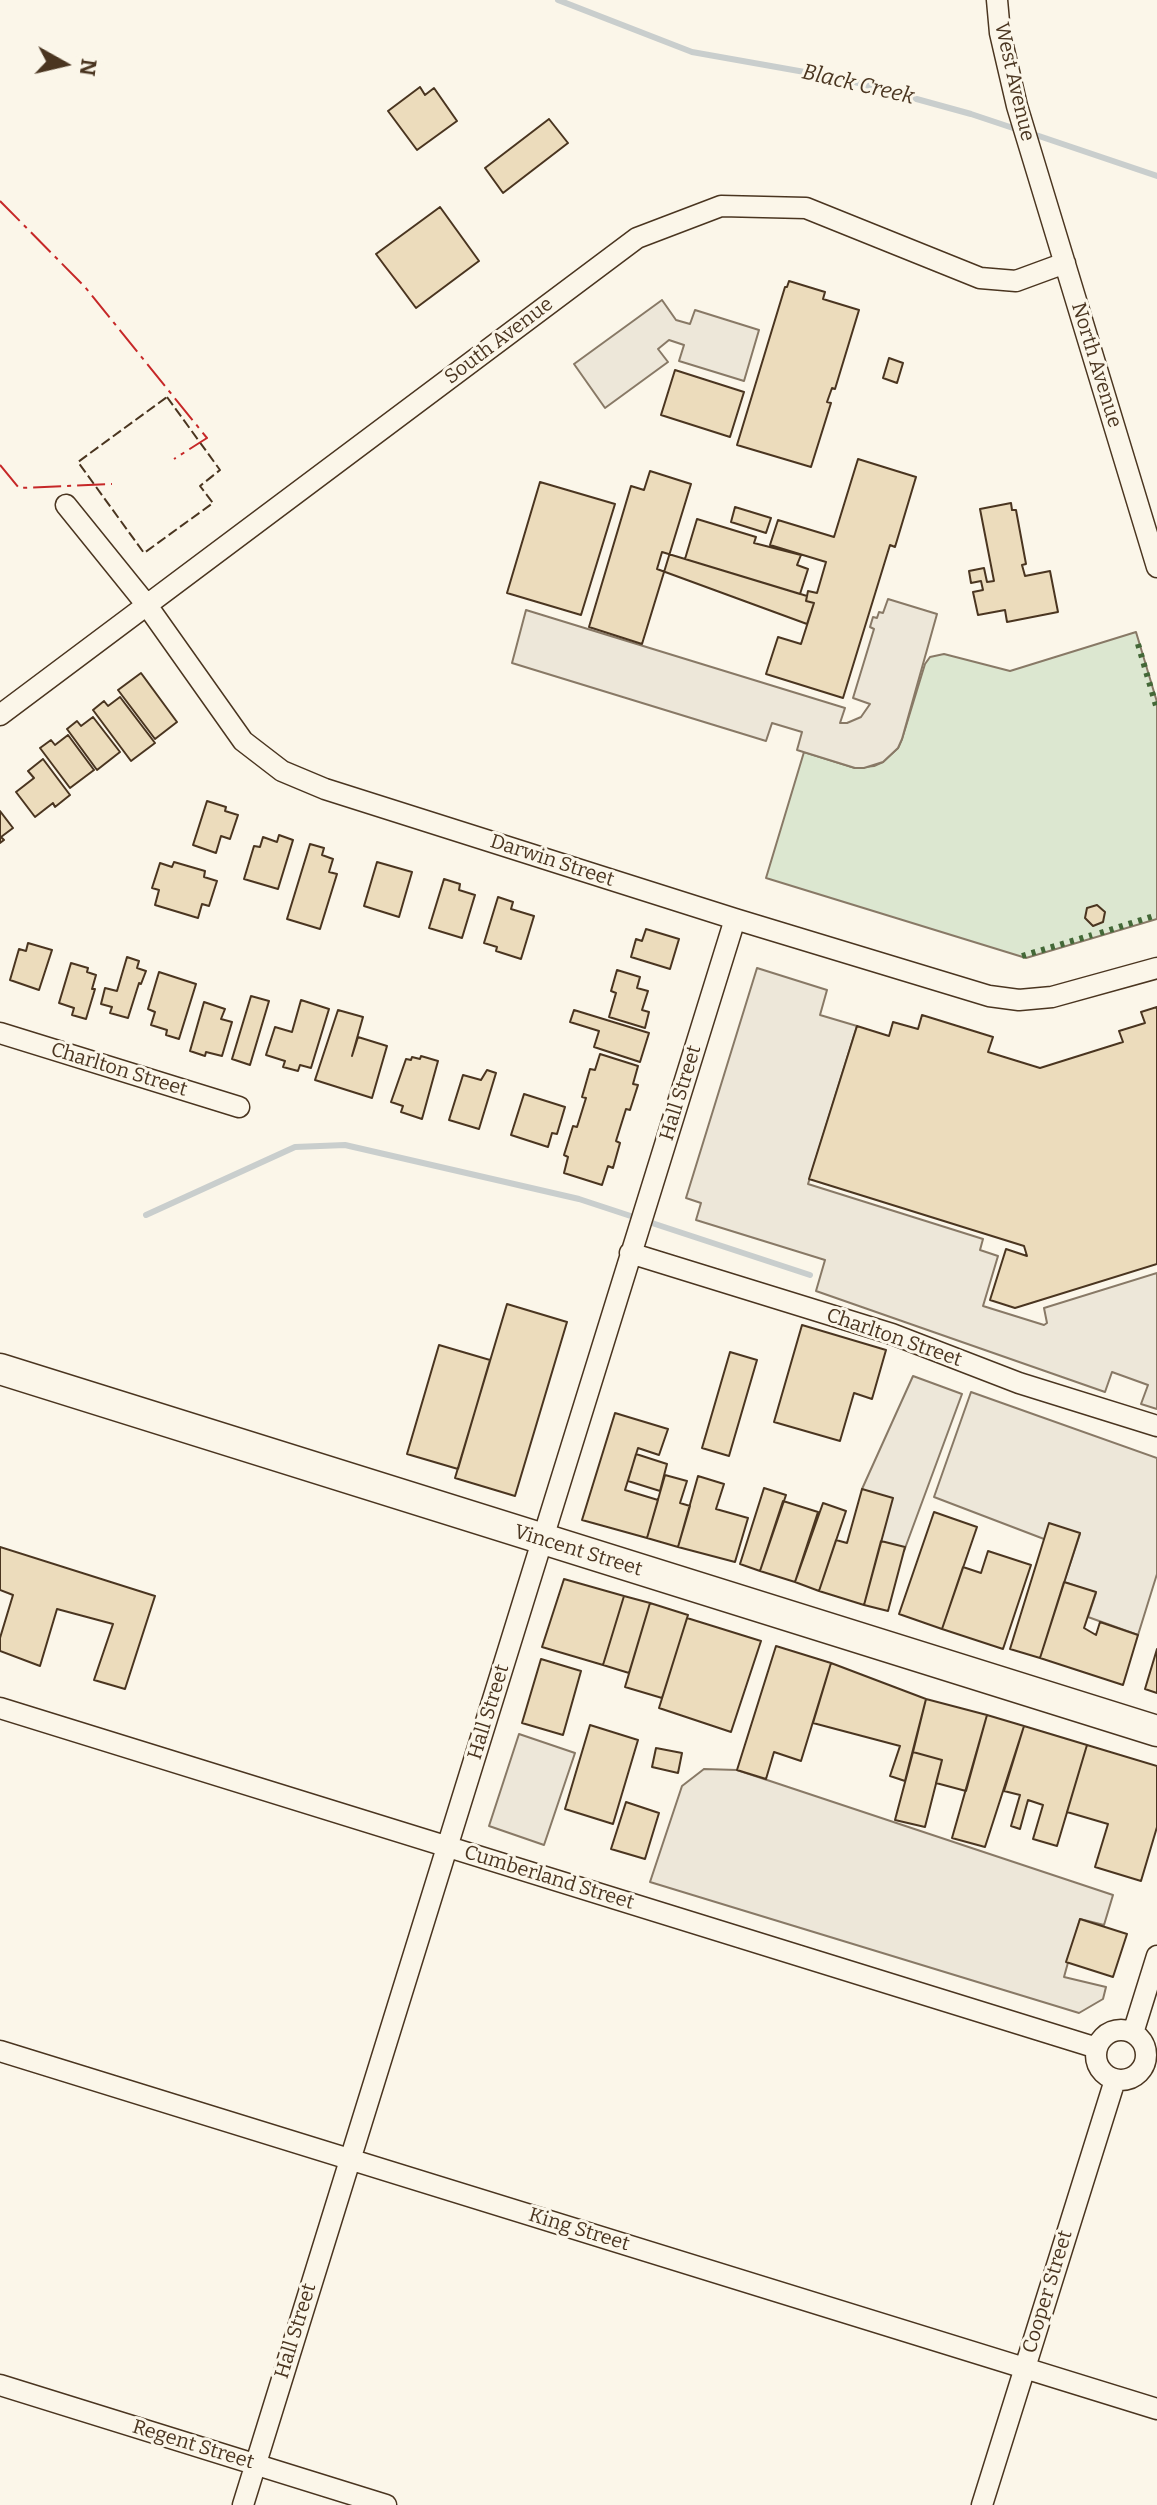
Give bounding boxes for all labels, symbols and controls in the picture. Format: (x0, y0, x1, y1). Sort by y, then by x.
street label: West Avenue (989, 20, 1039, 144)
north arrow (24, 24, 104, 104)
text: N (74, 57, 103, 78)
water label: Black Creek (799, 59, 917, 111)
street label: South Avenue (440, 292, 558, 390)
street label: North Avenue (1066, 300, 1126, 430)
street label: Darwin Street (487, 830, 617, 892)
street label: Charlton Street (48, 1038, 190, 1102)
street label: Hall Street (655, 1042, 707, 1144)
street label: Charlton Street (823, 1304, 965, 1372)
street label: Vincent Street (511, 1520, 645, 1582)
street label: Hall Street (463, 1661, 515, 1763)
street label: Cumberland Street (461, 1841, 637, 1915)
street label: King Street (526, 2203, 632, 2257)
street label: Cooper Street (1018, 2228, 1078, 2356)
street label: Hall Street (270, 2280, 322, 2382)
street label: Regent Street (129, 2415, 257, 2475)

